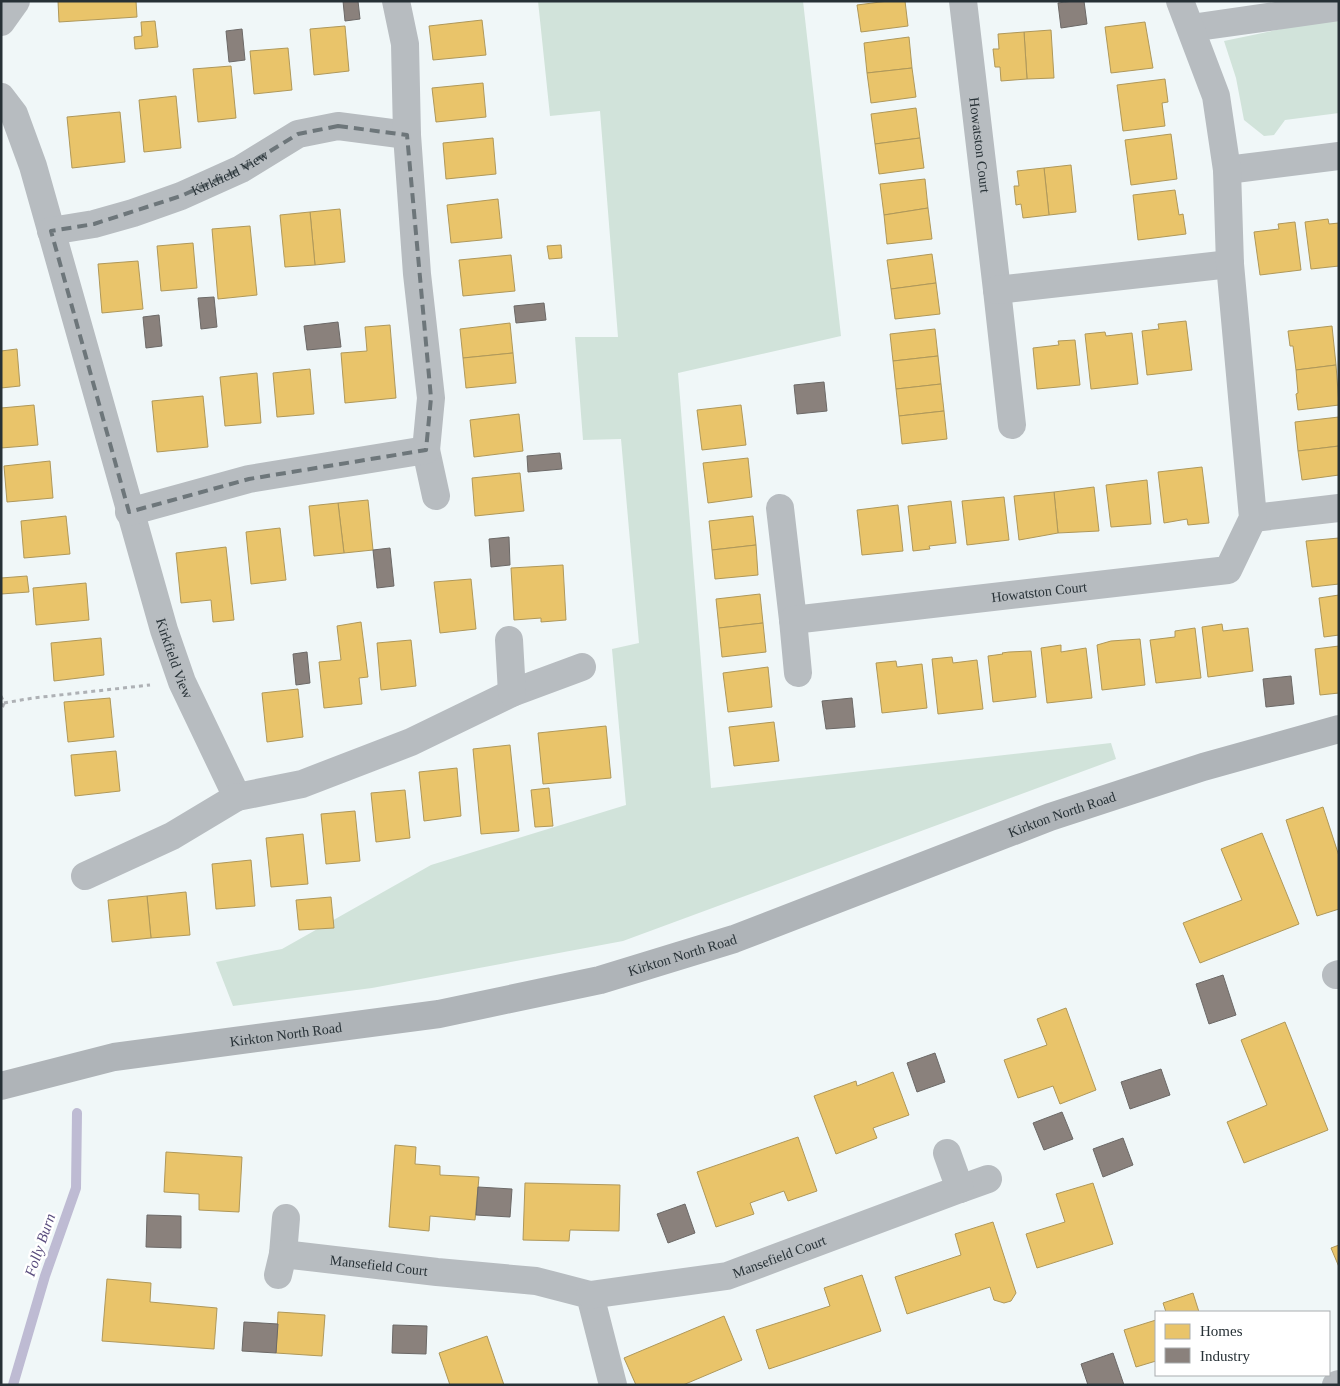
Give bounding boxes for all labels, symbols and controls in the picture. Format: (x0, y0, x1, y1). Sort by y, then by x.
street label: Howatston Court (967, 96, 993, 194)
street label: Kirkfield View (189, 146, 271, 198)
street label: Howatston Court (991, 579, 1088, 605)
street label: Kirkfield View (154, 616, 197, 701)
street label: Kirkton North Road (1006, 789, 1117, 840)
street label: Kirkton North Road (626, 931, 738, 979)
street label: Kirkton North Road (229, 1019, 343, 1049)
water label: Folly Burn (21, 1211, 58, 1279)
street label: Mansefield Court (730, 1232, 828, 1281)
street label: Mansefield Court (329, 1252, 429, 1278)
legend (1155, 1311, 1330, 1376)
text: Homes (1200, 1323, 1243, 1339)
text: Industry (1200, 1348, 1250, 1364)

